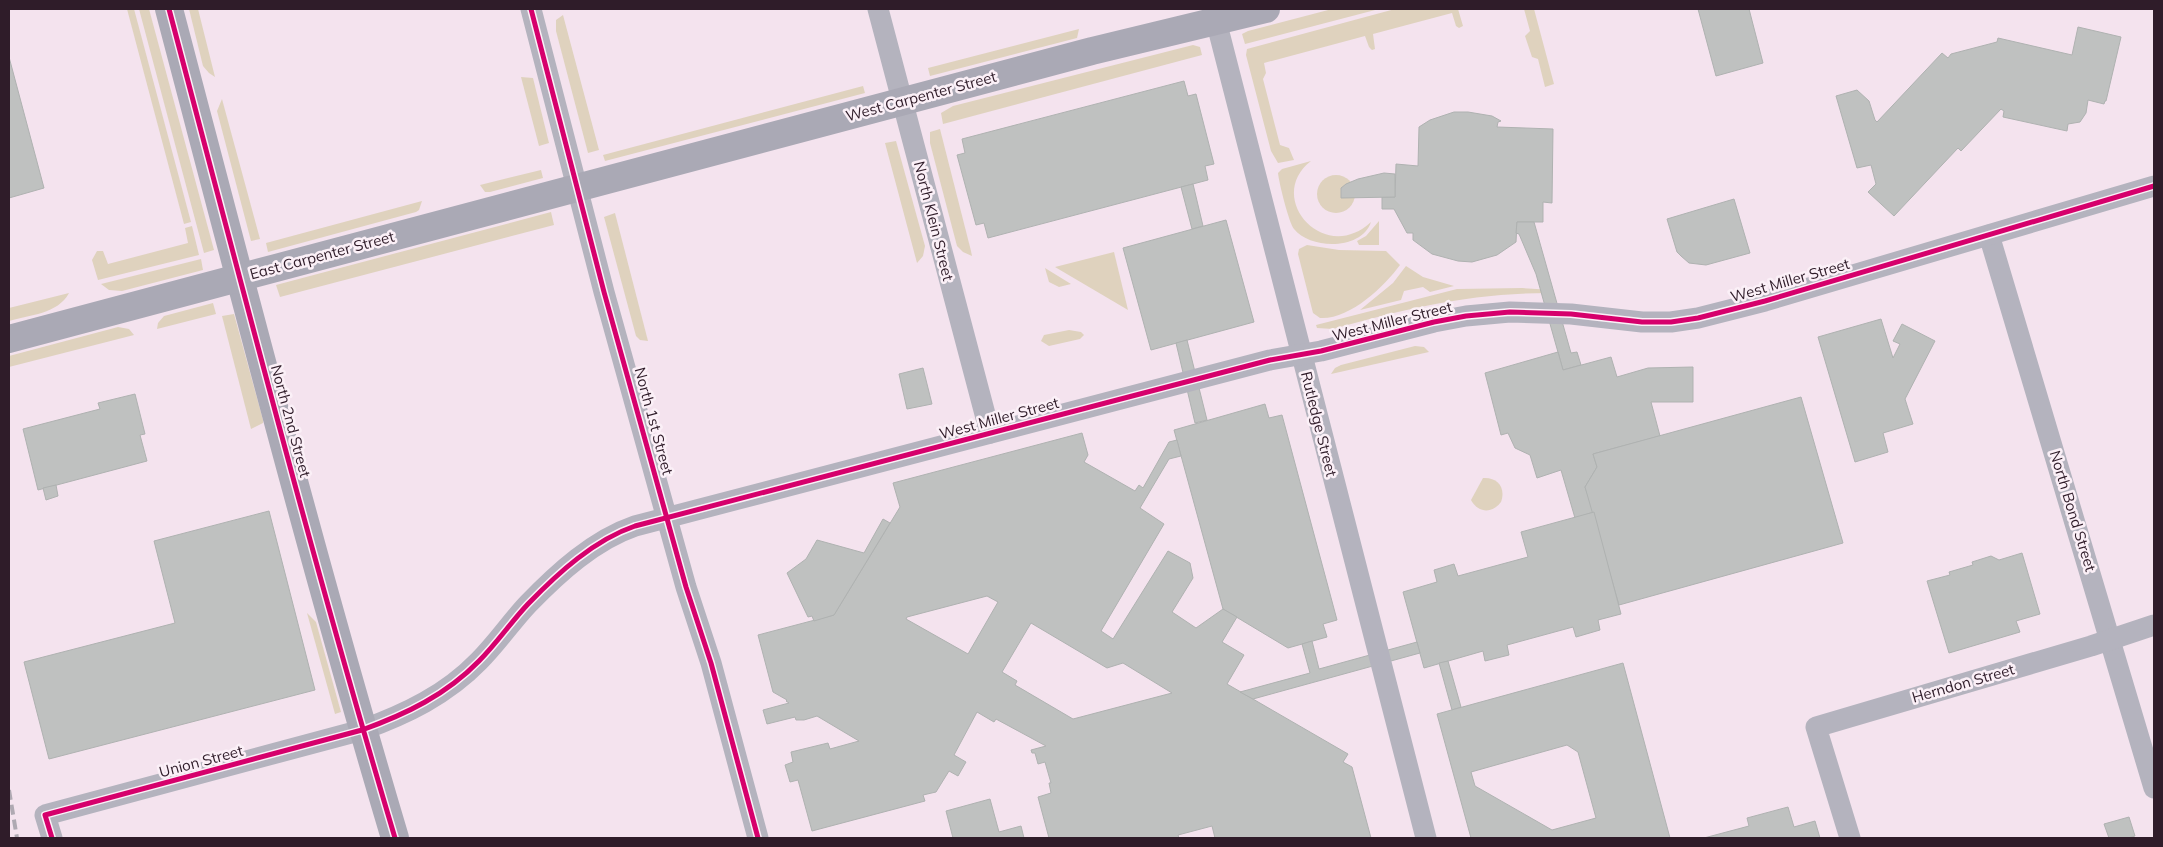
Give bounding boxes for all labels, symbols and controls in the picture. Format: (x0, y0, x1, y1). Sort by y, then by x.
street label: West Carpenter Street (844, 67, 998, 125)
street label: North Klein Street (910, 159, 958, 283)
street label: East Carpenter Street (248, 227, 396, 283)
street label: West Miller Street (1728, 254, 1852, 306)
street label: West Miller Street (1330, 297, 1454, 345)
street label: North 2nd Street (267, 363, 315, 479)
street label: North 1st Street (631, 365, 677, 477)
street label: Rutledge Street (1297, 369, 1341, 479)
street label: West Miller Street (937, 393, 1061, 443)
street label: North Bond Street (2046, 448, 2100, 574)
street label: Herndon Street (1910, 659, 2016, 707)
street label: Union Street (157, 741, 245, 781)

